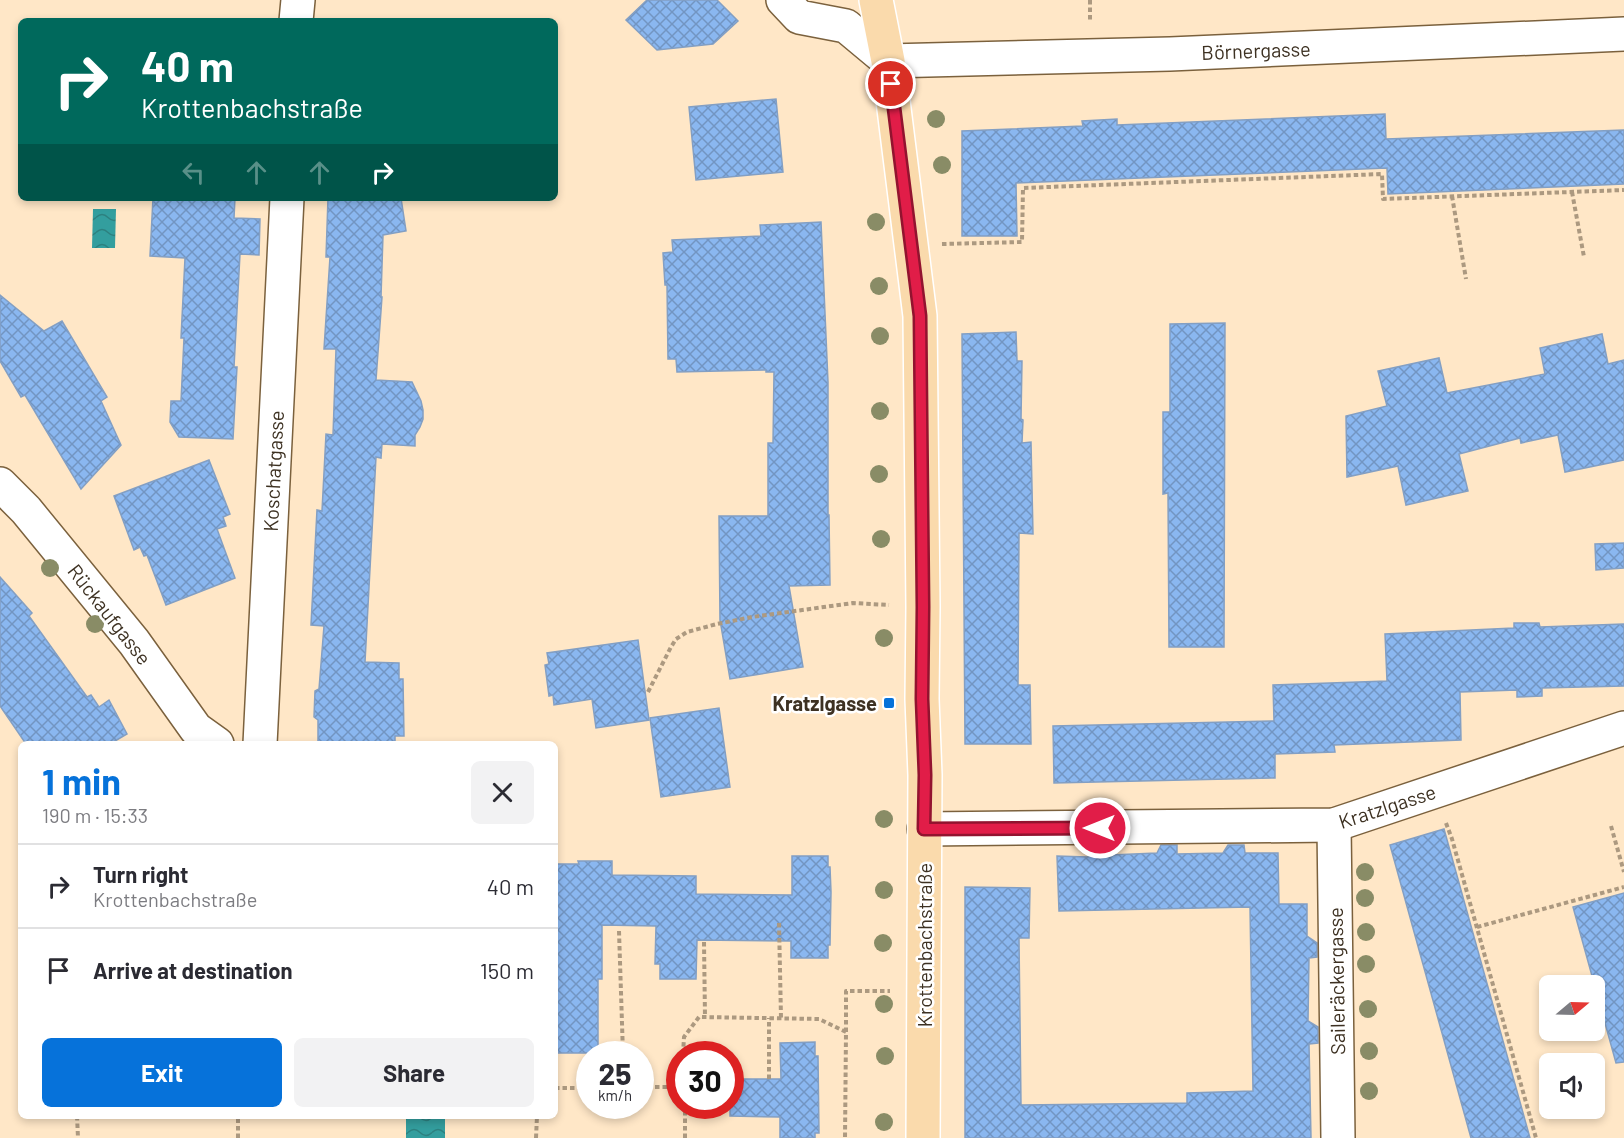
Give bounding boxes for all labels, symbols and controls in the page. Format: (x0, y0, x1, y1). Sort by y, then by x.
street label: Börnergasse (1201, 36, 1311, 64)
text: 40 m (141, 40, 234, 90)
icon: right (42, 42, 120, 120)
pin (865, 58, 916, 109)
icon: arrive (874, 67, 907, 100)
text: Krottenbachstraße (141, 91, 363, 123)
icon: left (177, 156, 210, 189)
icon: ahead (240, 156, 273, 189)
icon: ahead (303, 156, 336, 189)
icon: right (366, 156, 399, 189)
street label: Koschatgasse (258, 410, 288, 532)
street label: Rückaufgasse (63, 559, 157, 669)
place label: Kratzlgasse (772, 691, 877, 715)
marker: Kratzlgasse (882, 696, 896, 710)
text: 1 min (42, 759, 121, 802)
button: close (471, 761, 534, 824)
street label: Kratzlgasse (1335, 779, 1439, 833)
position arrow (1068, 796, 1132, 860)
text: 190 m · 15:33 (42, 803, 148, 827)
text: Turn right (93, 861, 188, 887)
street label: Krottenbachstraße (912, 863, 936, 1027)
icon: right (42, 870, 75, 903)
text: 40 m (487, 873, 534, 899)
text: Krottenbachstraße (93, 887, 257, 911)
street label: Saileräckergasse (1323, 907, 1349, 1055)
icon: arrive (42, 954, 75, 987)
text: Arrive at destination (93, 957, 292, 983)
text: 150 m (480, 957, 534, 983)
north arrow (1539, 975, 1605, 1041)
map controls (1539, 975, 1605, 1119)
button: Exit (42, 1038, 282, 1107)
button: Share (294, 1038, 534, 1107)
speed limit sign: 30 (666, 1041, 744, 1119)
button: sound (1539, 1053, 1605, 1119)
text: 25 (599, 1055, 631, 1091)
text: km/h (598, 1086, 632, 1104)

